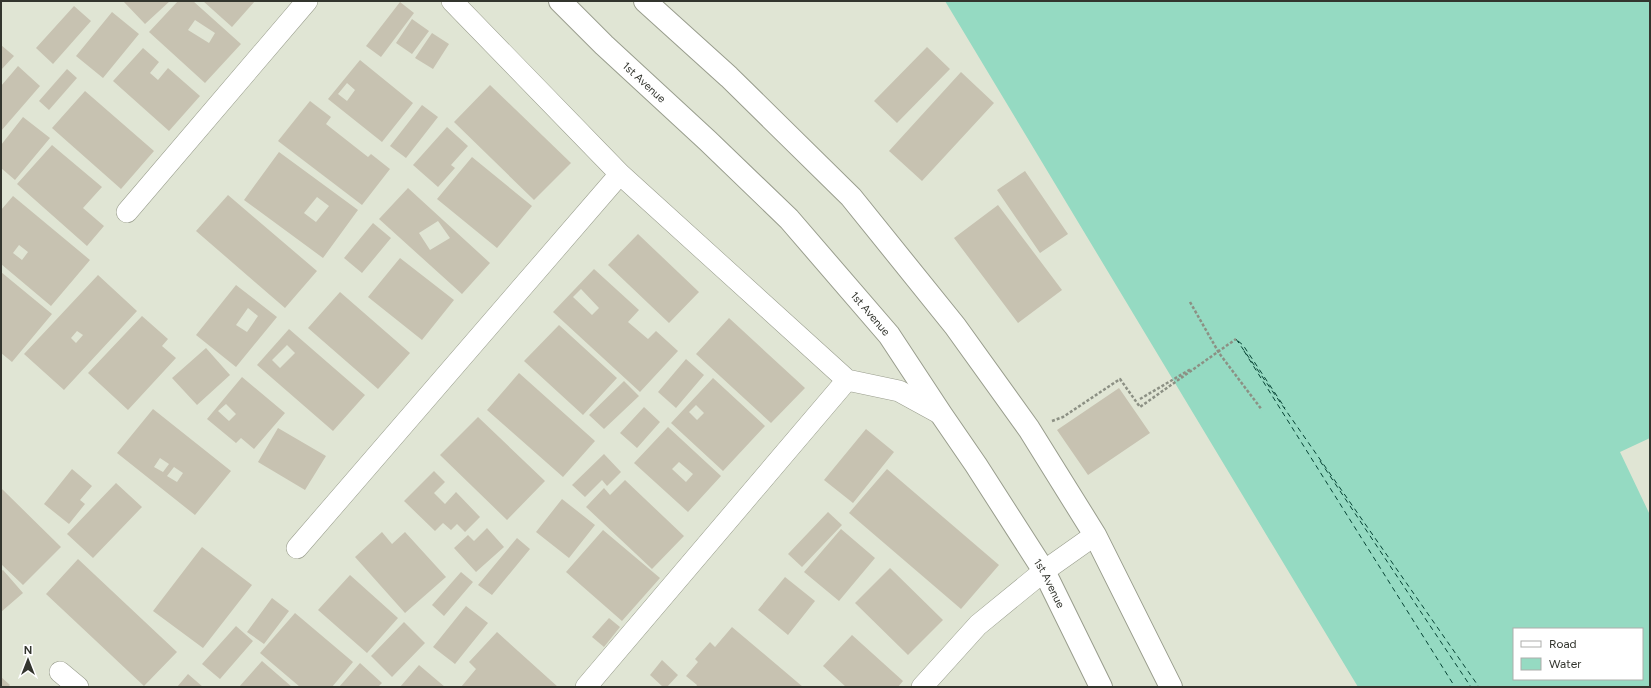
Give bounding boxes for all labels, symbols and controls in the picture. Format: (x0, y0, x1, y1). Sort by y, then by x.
street label: 1st Avenue (620, 59, 668, 105)
street label: 1st Avenue (848, 289, 893, 338)
street label: 1st Avenue (1031, 556, 1068, 610)
legend (1513, 628, 1643, 680)
text: Road (1549, 637, 1577, 651)
north arrow (8, 640, 48, 680)
text: N (24, 644, 32, 657)
text: Water (1549, 657, 1581, 671)

